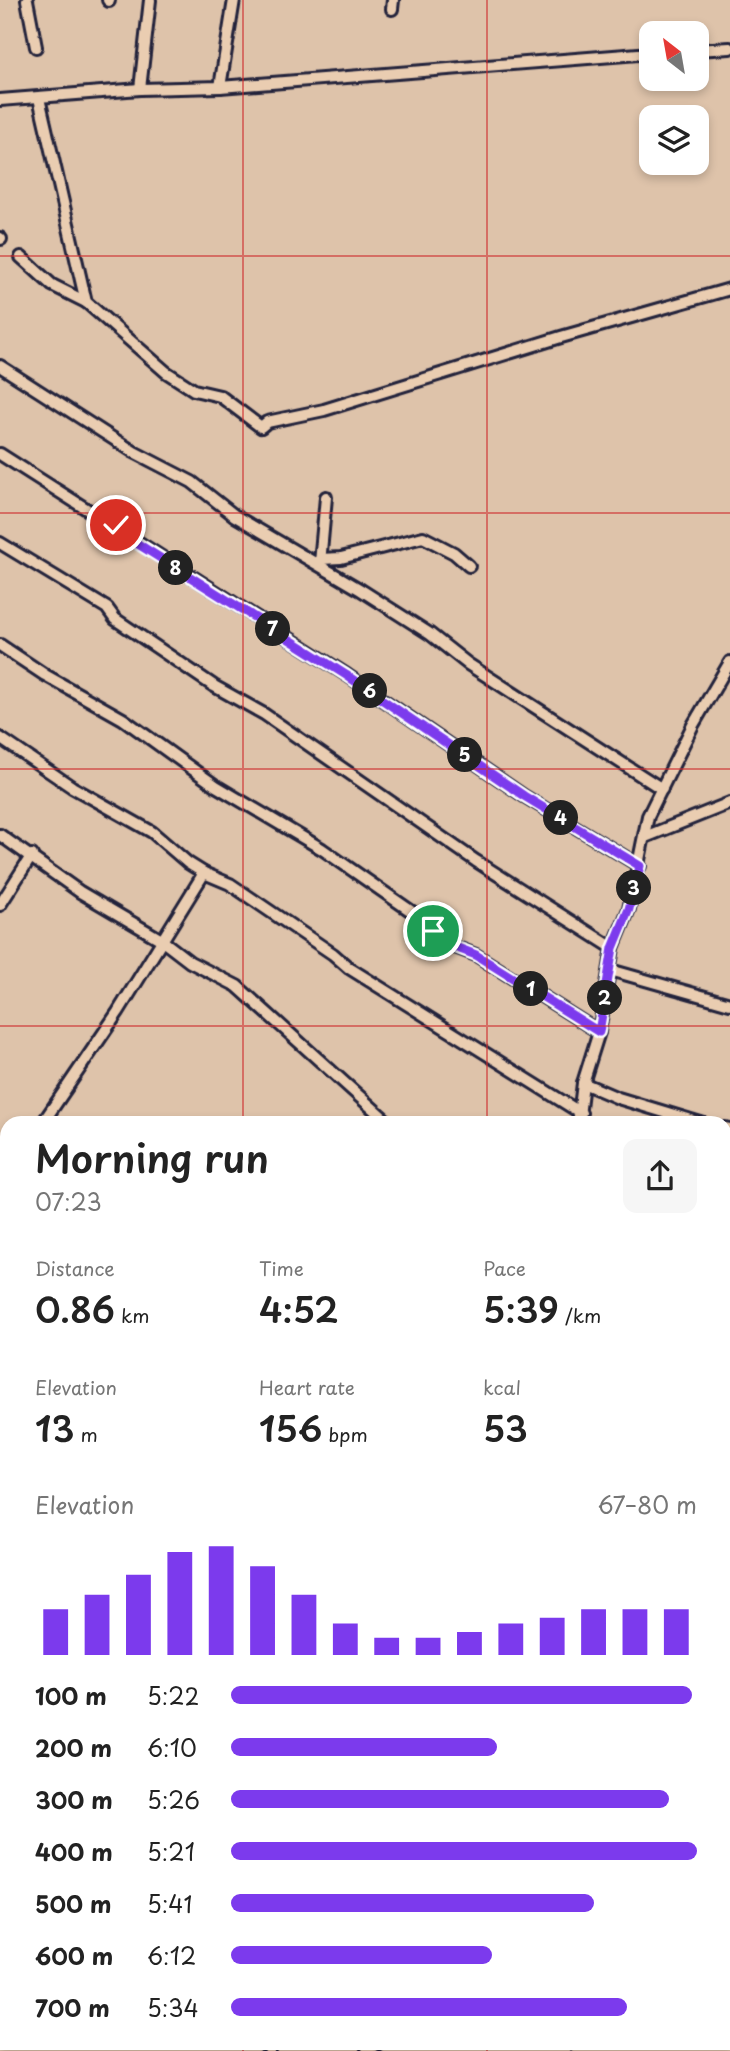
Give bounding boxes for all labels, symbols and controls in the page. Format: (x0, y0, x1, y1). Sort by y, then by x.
north arrow (639, 21, 709, 91)
map controls (639, 21, 709, 175)
button: layers (639, 105, 709, 175)
pin (86, 495, 146, 555)
icon: check (97, 506, 135, 544)
pin: 8 (158, 550, 194, 586)
text: 8 (170, 553, 181, 581)
pin: 7 (256, 612, 290, 646)
text: 7 (267, 614, 278, 642)
pin: 6 (352, 674, 388, 708)
text: 6 (363, 676, 376, 704)
pin: 5 (448, 738, 482, 772)
text: 5 (458, 740, 471, 768)
pin: 4 (544, 800, 578, 836)
text: 4 (554, 803, 567, 831)
pin: 3 (616, 870, 652, 906)
text: 3 (627, 873, 640, 901)
pin (403, 901, 463, 961)
icon: arrive (414, 912, 452, 950)
pin: 1 (514, 972, 548, 1006)
text: 1 (526, 974, 535, 1002)
pin: 2 (588, 981, 622, 1016)
text: 2 (598, 983, 611, 1011)
text: Morning run (35, 1129, 269, 1186)
button: share (623, 1139, 697, 1213)
text: 07:23 (35, 1184, 102, 1219)
text: Distance (35, 1254, 115, 1282)
text: Time (259, 1254, 304, 1282)
text: Pace (483, 1254, 526, 1282)
text: 0.86 (35, 1282, 115, 1335)
text: 4:52 (259, 1282, 339, 1335)
text: 5:39 (483, 1282, 559, 1335)
text: km (115, 1301, 150, 1329)
text: /km (559, 1301, 601, 1329)
text: Elevation (35, 1373, 117, 1401)
text: Heart rate (259, 1373, 355, 1401)
text: kcal (483, 1373, 521, 1401)
text: 13 (35, 1401, 74, 1454)
text: 156 (259, 1401, 322, 1454)
text: 53 (483, 1401, 528, 1454)
text: m (74, 1420, 98, 1448)
text: bpm (322, 1420, 368, 1448)
text: Elevation (35, 1487, 134, 1522)
text: 67–80 m (598, 1487, 697, 1522)
text: 100 m (35, 1678, 107, 1713)
text: 5:22 (147, 1678, 199, 1713)
text: 200 m (35, 1730, 112, 1765)
text: 6:10 (147, 1730, 197, 1765)
text: 300 m (35, 1782, 113, 1817)
text: 5:26 (147, 1782, 200, 1817)
text: 400 m (35, 1834, 113, 1869)
text: 5:21 (147, 1834, 195, 1869)
text: 500 m (35, 1886, 112, 1921)
text: 5:41 (147, 1886, 193, 1921)
text: 600 m (35, 1938, 113, 1973)
text: 6:12 (147, 1938, 196, 1973)
text: 700 m (35, 1990, 110, 2025)
text: 5:34 (147, 1990, 199, 2025)

